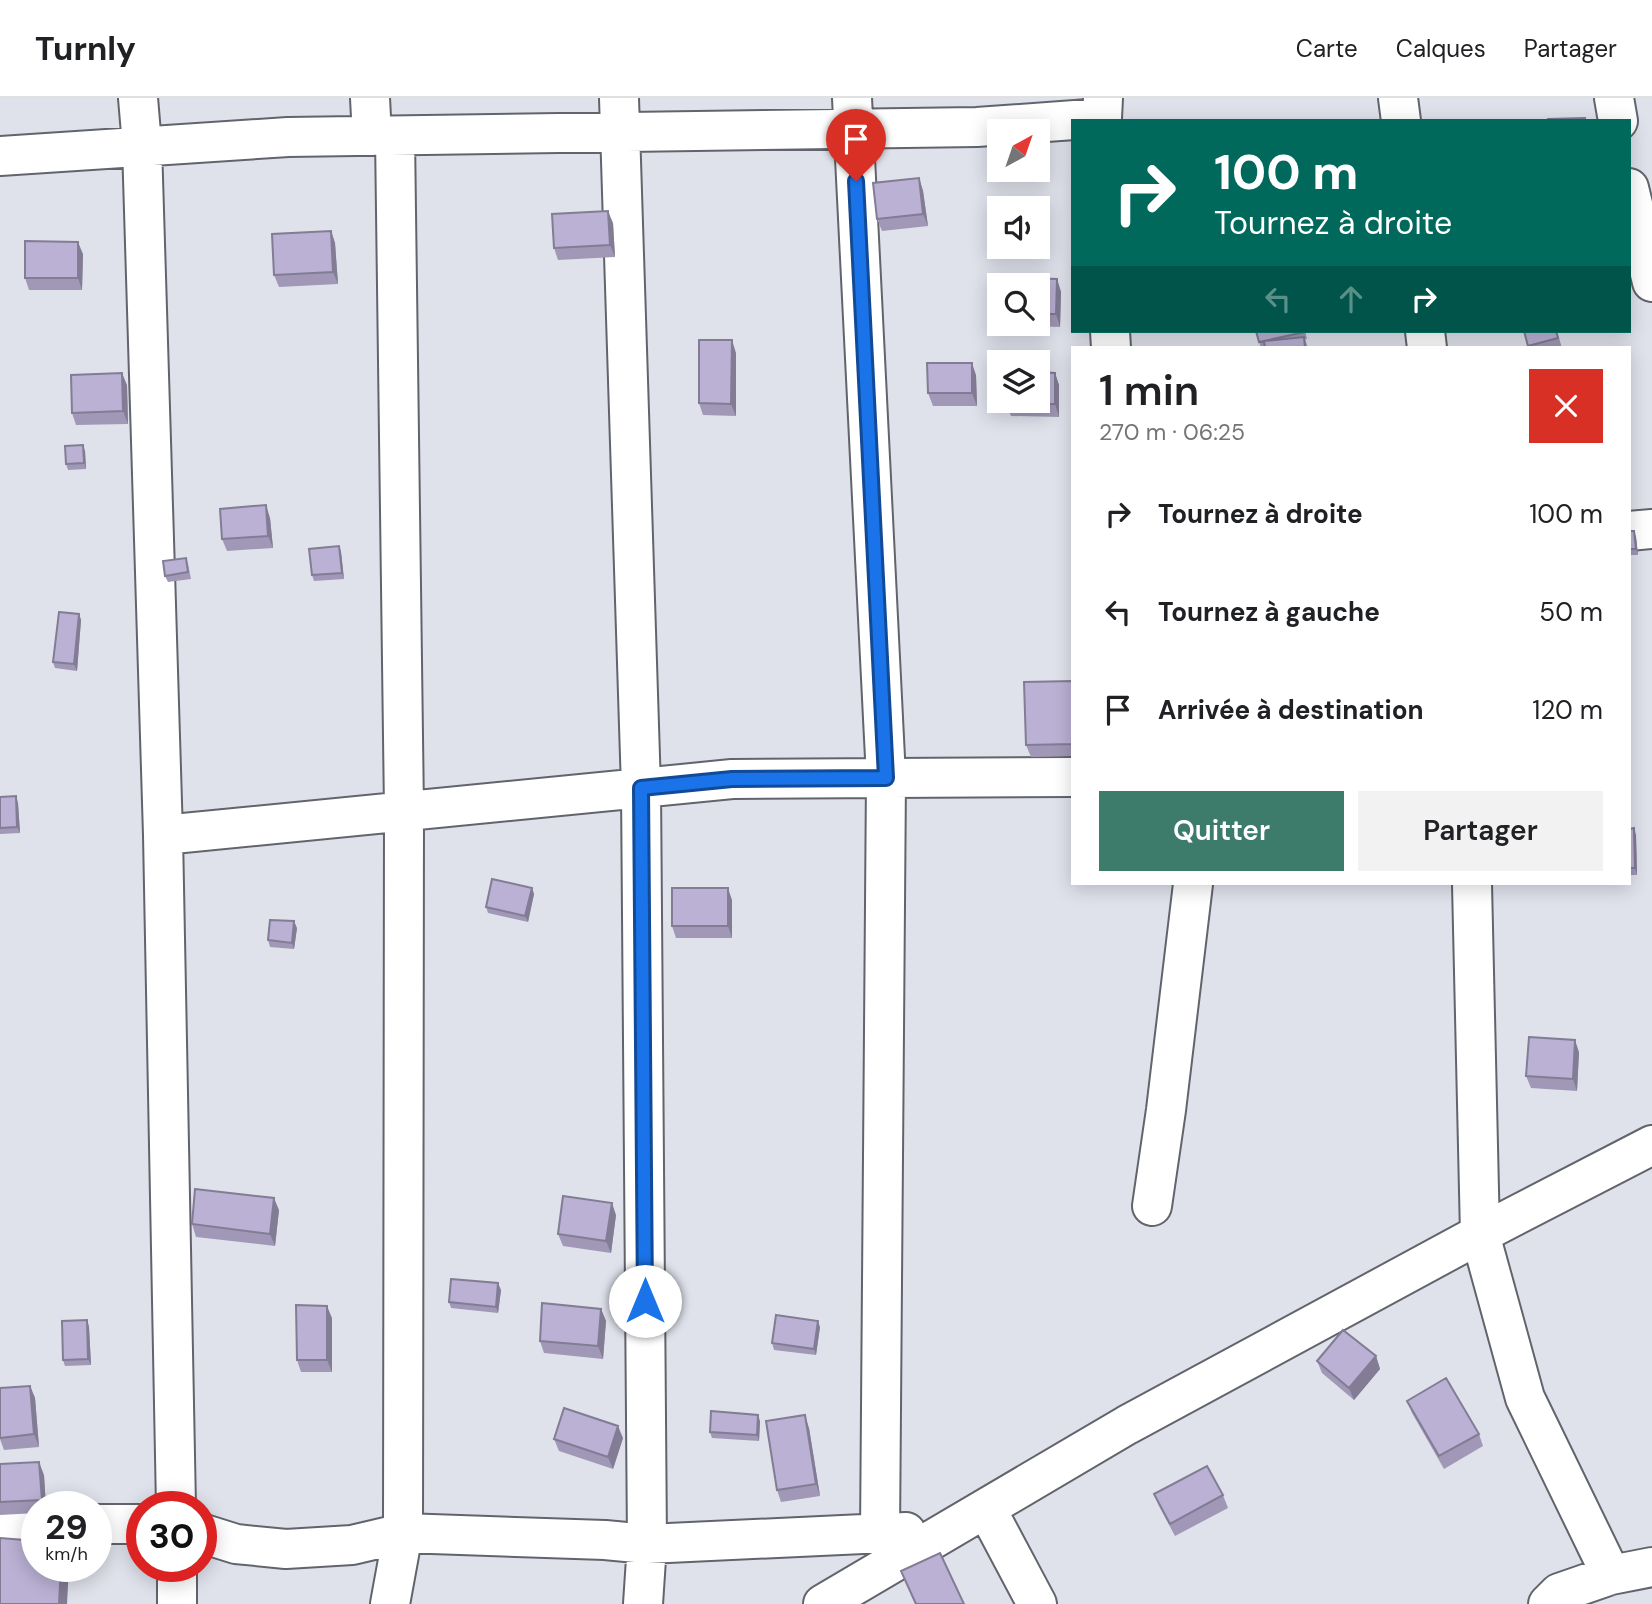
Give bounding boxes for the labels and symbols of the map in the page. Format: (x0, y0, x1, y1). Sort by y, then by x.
pin (826, 109, 886, 181)
north arrow (987, 119, 1050, 182)
position arrow (608, 1264, 682, 1338)
speed limit sign: 30 (126, 1491, 217, 1582)

